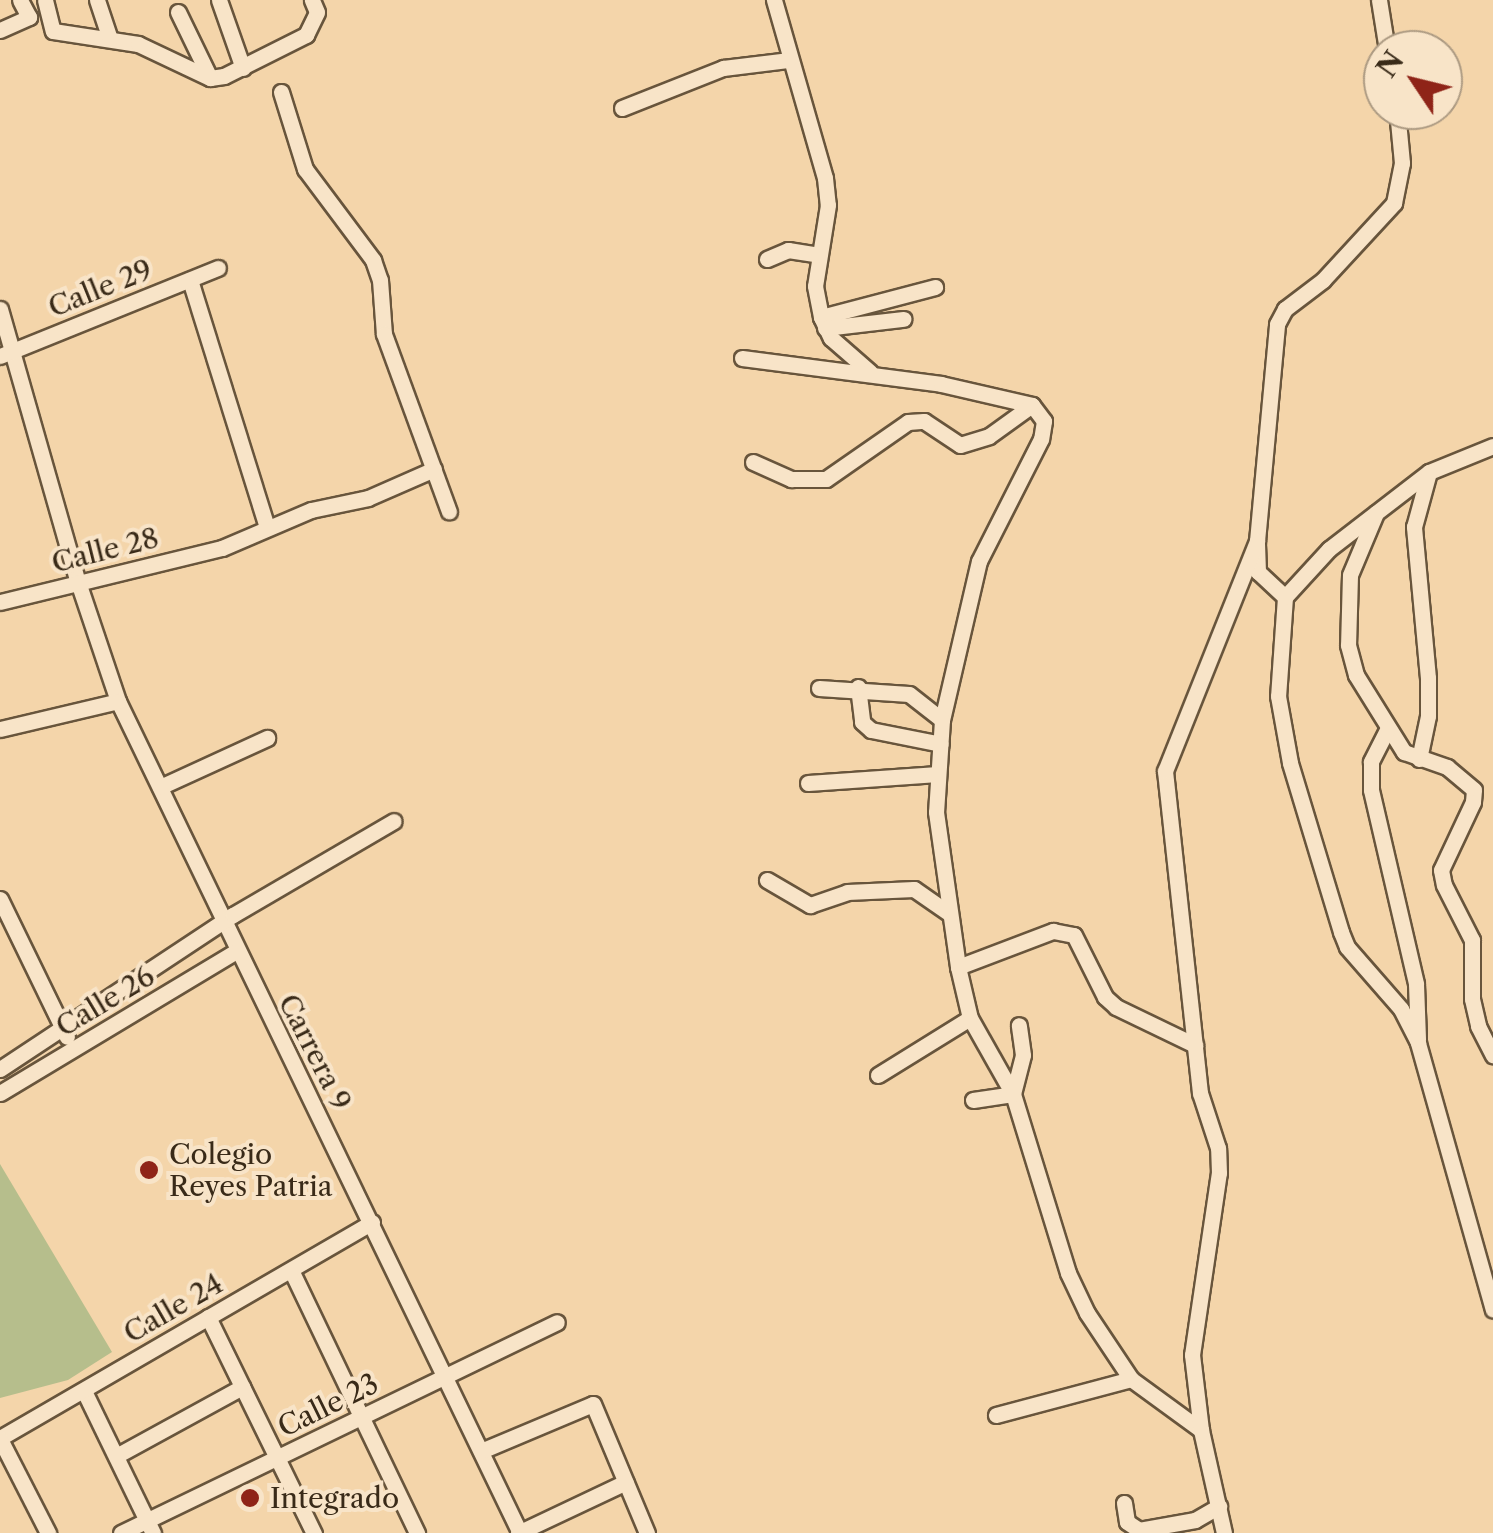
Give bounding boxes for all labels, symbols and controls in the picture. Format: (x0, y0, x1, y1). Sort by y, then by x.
north arrow (1363, 30, 1463, 130)
text: N (1369, 44, 1411, 84)
street label: Calle 29 (43, 252, 157, 324)
street label: Calle 28 (48, 521, 162, 579)
street label: Calle 26 (50, 959, 160, 1043)
street label: Carrera 9 (272, 988, 358, 1116)
place label: Colegio Reyes Patria (169, 1137, 332, 1203)
marker: Colegio Reyes Patria (138, 1159, 160, 1181)
street label: Calle 24 (118, 1266, 228, 1350)
street label: Calle 23 (272, 1366, 384, 1444)
place label: Integrado (270, 1481, 399, 1515)
marker: Integrado (239, 1487, 261, 1509)

